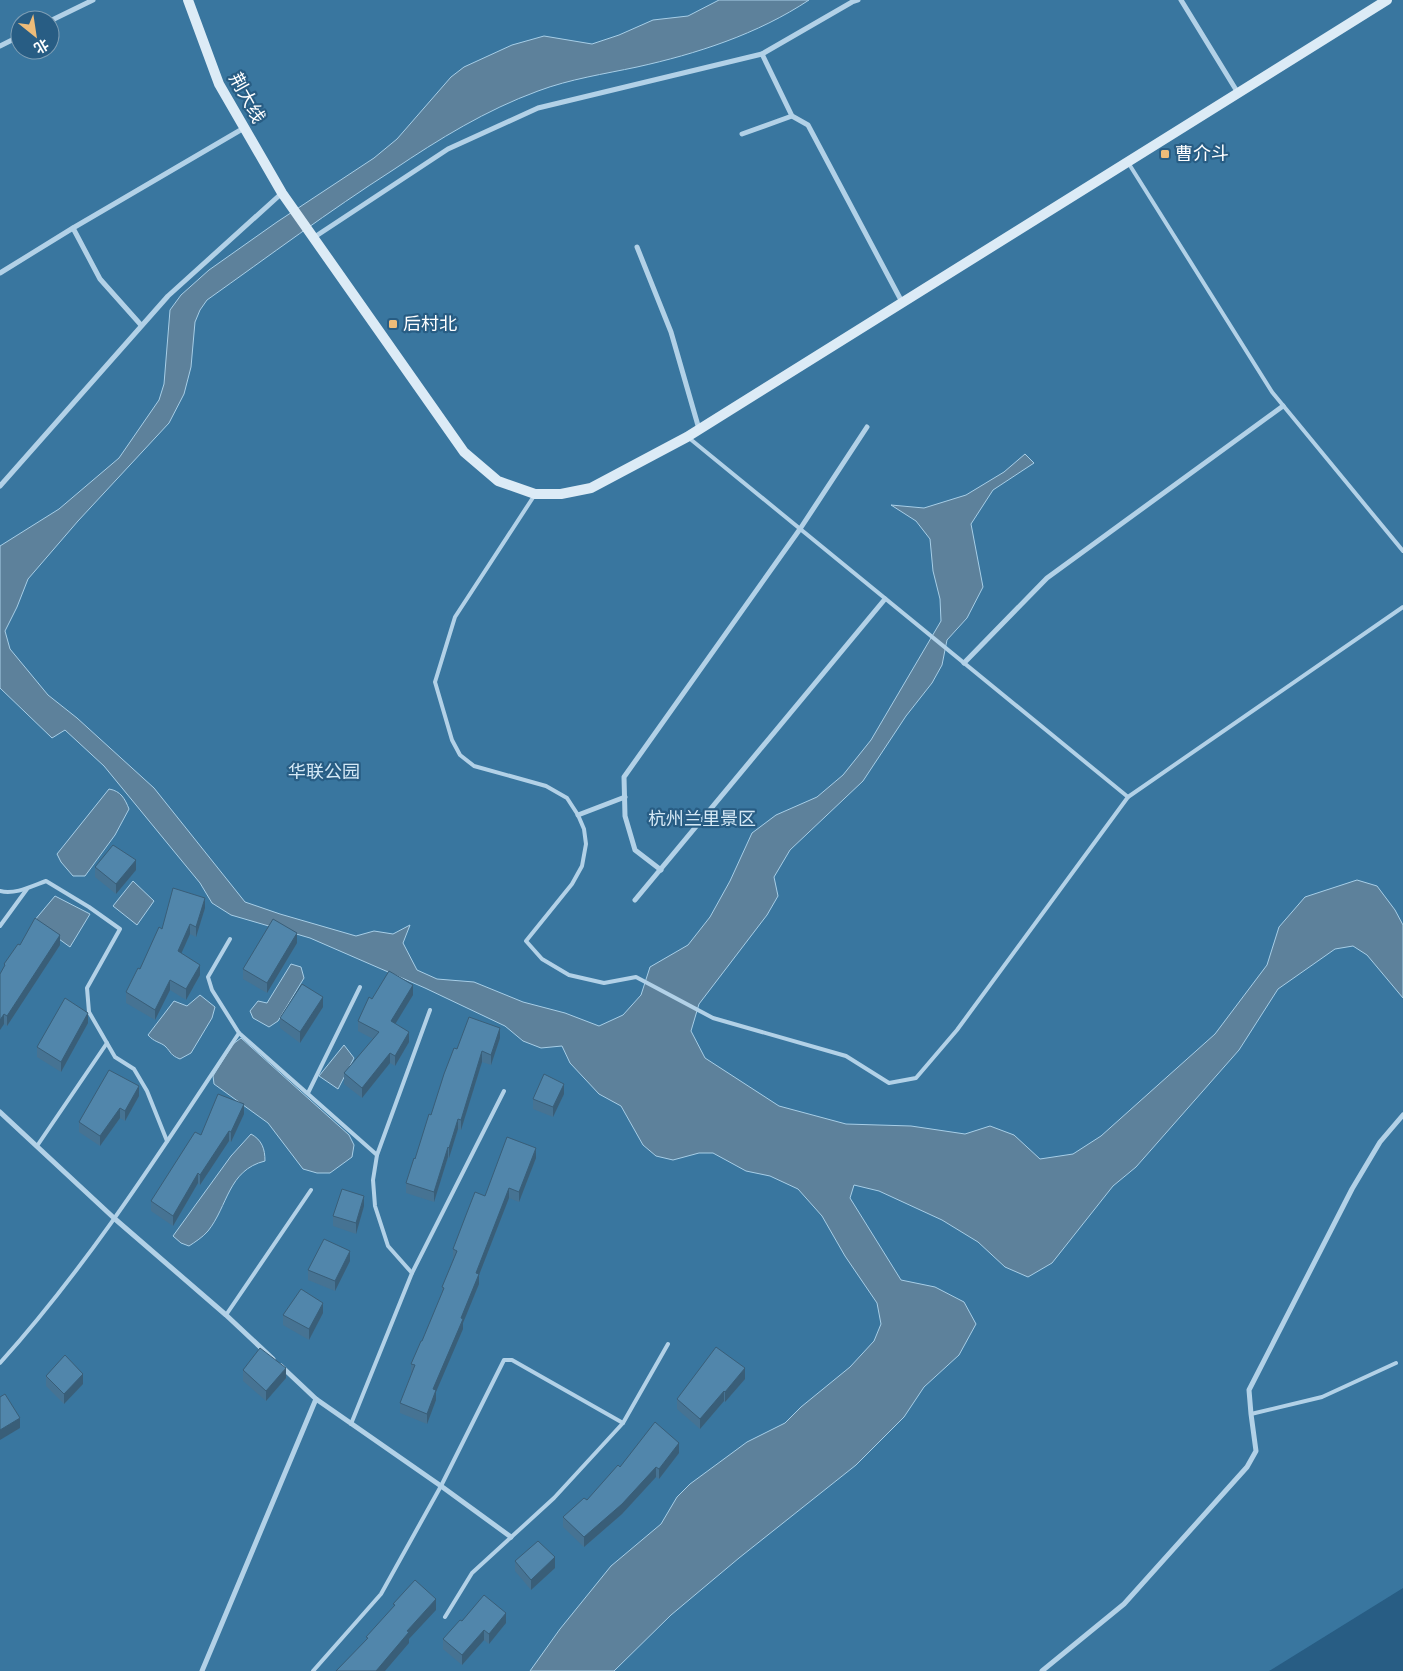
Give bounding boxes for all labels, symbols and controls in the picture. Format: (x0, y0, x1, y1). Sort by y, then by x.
north arrow (10, 10, 60, 60)
text: 北 (31, 35, 52, 58)
street label: 荆大线 (223, 69, 271, 127)
place label: 曹介斗 (1175, 142, 1229, 166)
marker: 曹介斗 (1159, 148, 1171, 160)
place label: 后村北 (403, 312, 457, 336)
marker: 后村北 (387, 318, 399, 330)
park label: 华联公园 (288, 760, 360, 784)
park label: 杭州兰里景区 (648, 807, 756, 831)

